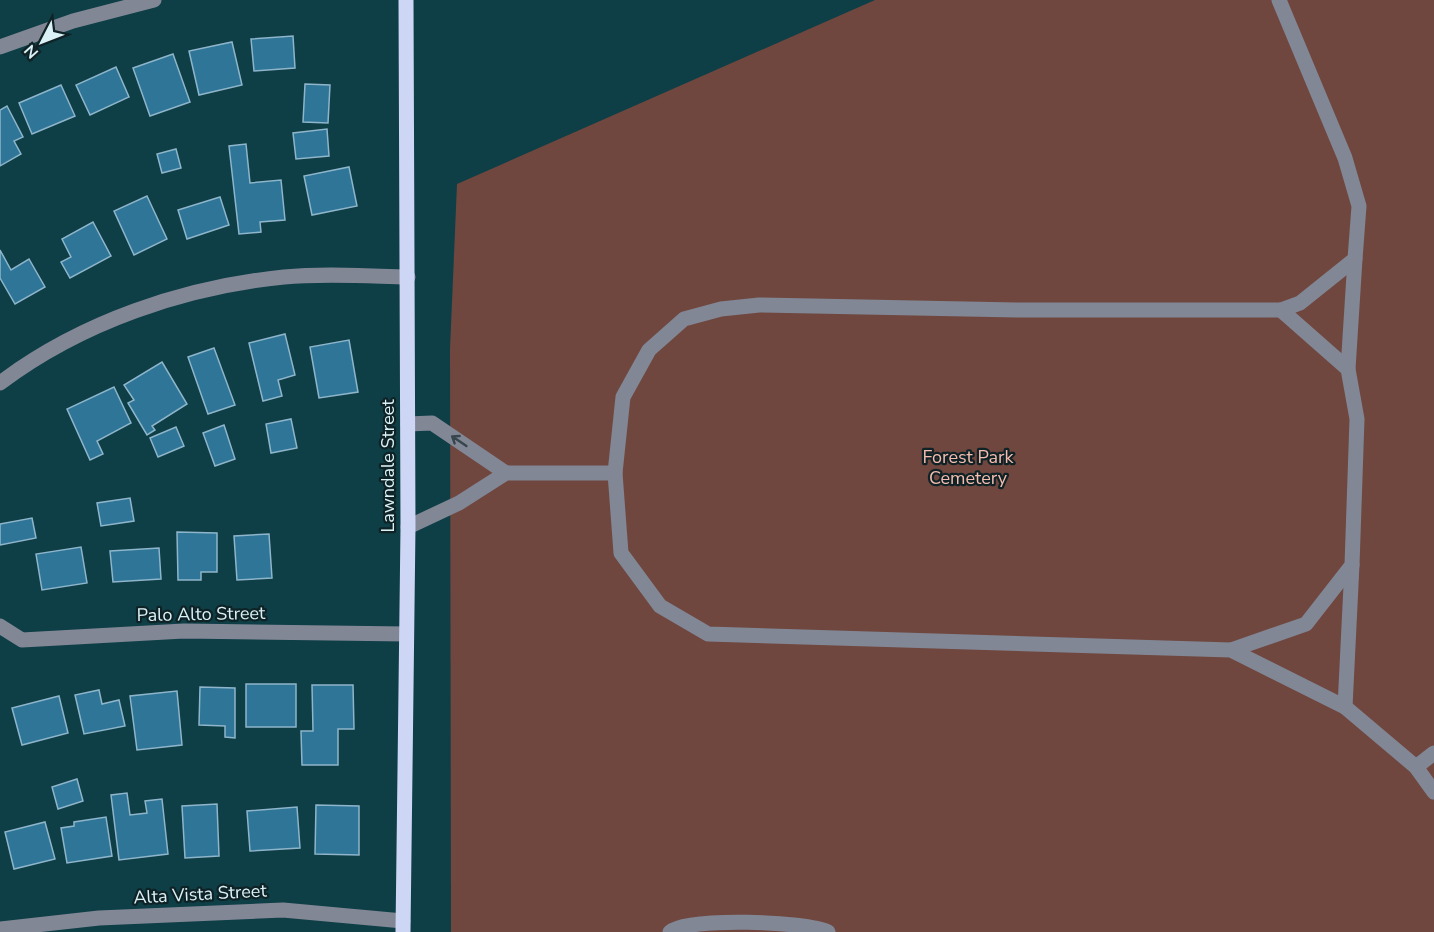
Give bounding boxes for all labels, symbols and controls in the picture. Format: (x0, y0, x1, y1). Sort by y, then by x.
north arrow (12, 12, 72, 72)
text: N (19, 40, 44, 63)
street label: Lawndale Street (376, 399, 400, 533)
one-way arrow (451, 435, 468, 447)
park label: Forest Park Cemetery (923, 445, 1014, 490)
street label: Palo Alto Street (136, 601, 266, 627)
street label: Alta Vista Street (133, 878, 268, 909)

